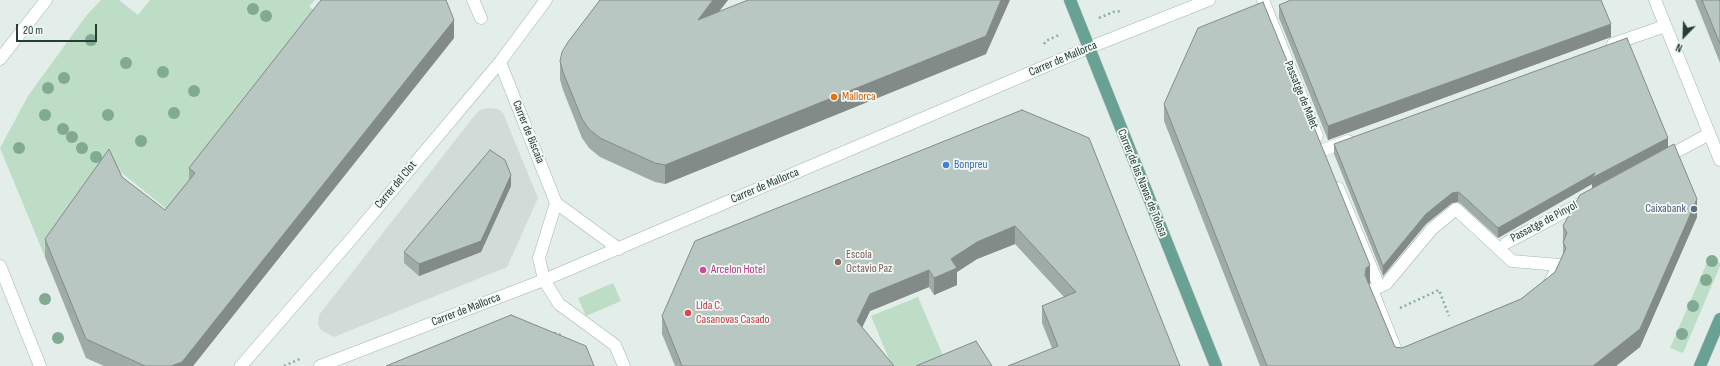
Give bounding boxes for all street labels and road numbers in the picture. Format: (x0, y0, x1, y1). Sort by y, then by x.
street label: Carrer de Mallorca (1027, 38, 1099, 80)
street label: Passatge de Malet (1281, 59, 1321, 131)
street label: Carrer de Biscaia (509, 98, 547, 166)
street label: Carrer de las Navas de Tolosa (1114, 127, 1170, 239)
street label: Carrer del Clot (372, 158, 420, 212)
street label: Carrer de Mallorca (729, 165, 801, 207)
street label: Passatge de Pinyol (1508, 198, 1580, 246)
street label: Carrer de Mallorca (430, 290, 502, 330)

